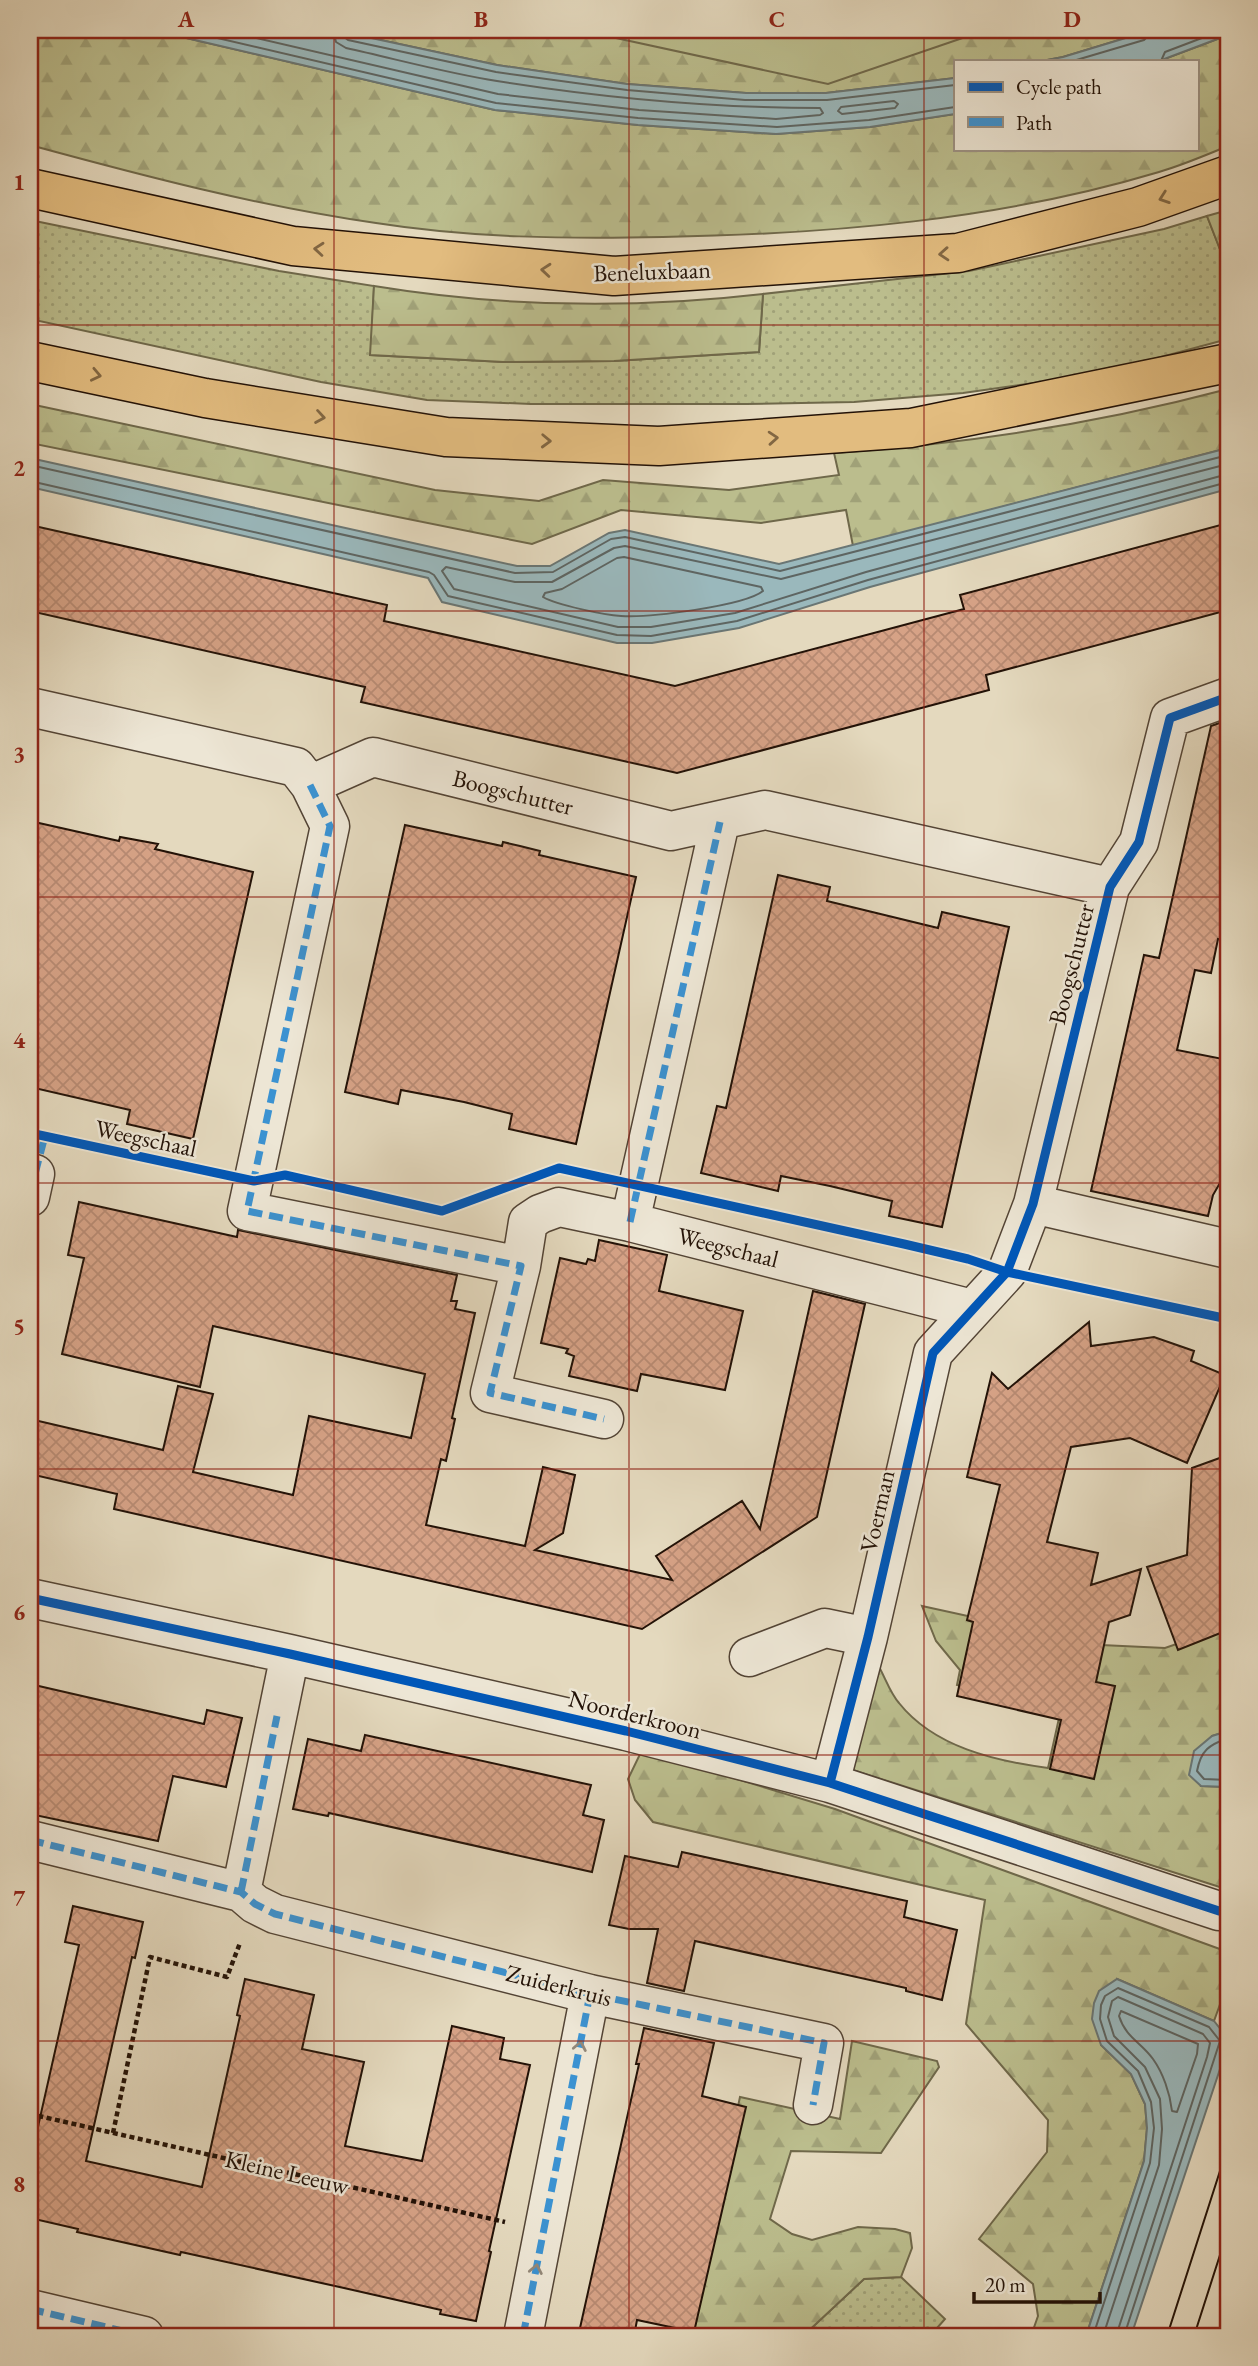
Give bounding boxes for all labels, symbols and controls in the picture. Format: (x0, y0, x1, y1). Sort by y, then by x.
text: A (177, 4, 195, 34)
text: B (474, 4, 488, 34)
text: C (769, 4, 785, 34)
text: D (1063, 4, 1081, 34)
legend (954, 60, 1198, 150)
text: Cycle path (1016, 73, 1102, 100)
text: Path (1016, 109, 1053, 136)
text: 1 (13, 167, 25, 197)
one-way arrow (1158, 190, 1170, 204)
one-way arrow (314, 242, 325, 257)
one-way arrow (938, 246, 949, 261)
street label: Beneluxbaan (593, 253, 712, 289)
one-way arrow (540, 263, 551, 278)
one-way arrow (90, 366, 102, 381)
one-way arrow (314, 409, 326, 424)
one-way arrow (768, 431, 779, 446)
one-way arrow (541, 434, 552, 449)
text: 2 (13, 453, 25, 483)
text: 3 (13, 739, 25, 769)
street label: Boogschutter (449, 762, 577, 822)
street label: Boogschutter (1041, 900, 1101, 1028)
text: 4 (13, 1025, 26, 1055)
street label: Weegschaal (92, 1112, 200, 1164)
street label: Weegschaal (674, 1219, 782, 1275)
text: 5 (13, 1311, 25, 1341)
street label: Voerman (852, 1466, 902, 1555)
text: 6 (13, 1597, 25, 1627)
street label: Noorderkroon (565, 1683, 705, 1746)
text: 7 (13, 1883, 26, 1913)
street label: Zuiderkruis (503, 1957, 615, 2013)
one-way arrow (571, 2040, 586, 2052)
street label: Kleine Leeuw (222, 2143, 352, 2201)
text: 8 (13, 2169, 25, 2199)
scale bar (974, 2261, 1100, 2305)
one-way arrow (527, 2263, 542, 2275)
text: 20 m (985, 2271, 1026, 2298)

